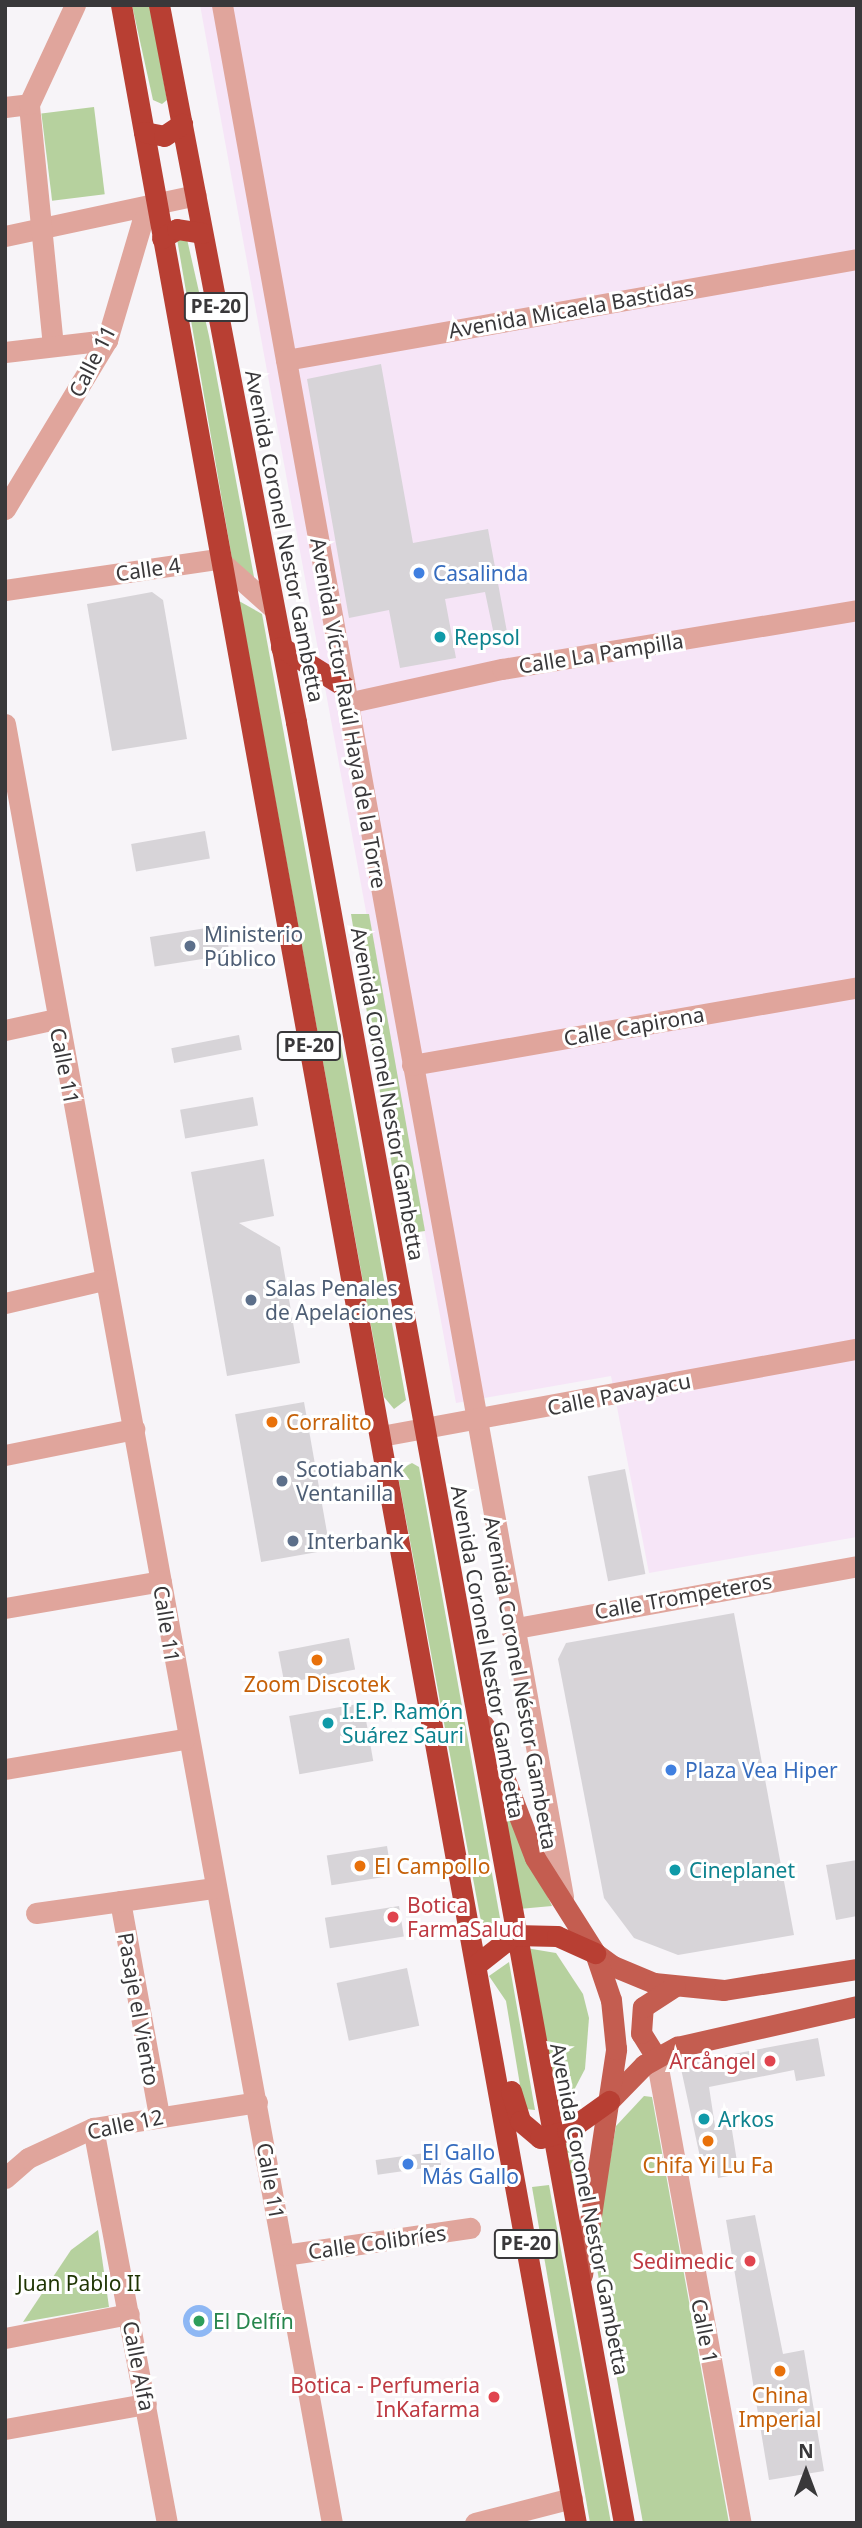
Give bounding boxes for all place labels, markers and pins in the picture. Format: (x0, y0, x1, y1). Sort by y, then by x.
place label: Casalinda (433, 560, 528, 586)
marker: Casalinda (411, 565, 427, 581)
place label: Repsol (454, 624, 520, 650)
marker: Repsol (432, 629, 448, 645)
place label: Ministerio Público (204, 921, 303, 971)
marker: Ministerio Público (182, 938, 198, 954)
place label: Salas Penales de Apelaciones (265, 1275, 414, 1325)
marker: Salas Penales de Apelaciones (243, 1292, 259, 1308)
place label: Corralito (286, 1409, 372, 1435)
marker: Corralito (264, 1414, 280, 1430)
place label: Scotiabank Ventanilla (296, 1456, 404, 1506)
marker: Scotiabank Ventanilla (274, 1473, 290, 1489)
place label: Interbank (307, 1528, 404, 1554)
marker: Interbank (285, 1533, 301, 1549)
marker: Zoom Discotek (309, 1652, 325, 1668)
place label: Zoom Discotek (244, 1671, 390, 1697)
place label: I.E.P. Ramón Suárez Sauri (342, 1698, 464, 1748)
marker: I.E.P. Ramón Suárez Sauri (320, 1715, 336, 1731)
place label: Plaza Vea Hiper (685, 1757, 838, 1783)
marker: Plaza Vea Hiper (663, 1762, 679, 1778)
place label: El Campollo (374, 1853, 490, 1879)
place label: Cineplanet (689, 1857, 795, 1883)
marker: El Campollo (352, 1858, 368, 1874)
marker: Cineplanet (667, 1862, 683, 1878)
place label: Botica FarmaSalud (407, 1892, 524, 1942)
marker: Botica FarmaSalud (385, 1909, 401, 1925)
place label: Arcångel (669, 2048, 756, 2074)
marker: Arcångel (762, 2053, 778, 2069)
place label: Arkos (718, 2106, 774, 2132)
marker: Arkos (696, 2111, 712, 2127)
marker: Chifa Yi Lu Fa (700, 2133, 716, 2149)
place label: El Gallo Más Gallo (422, 2139, 519, 2189)
place label: Chifa Yi Lu Fa (642, 2152, 774, 2178)
marker: El Gallo Más Gallo (400, 2156, 416, 2172)
place label: Sedimedic (632, 2248, 734, 2274)
marker: Sedimedic (740, 2251, 760, 2271)
place label: El Delfín (213, 2308, 294, 2334)
marker: El Delfín (191, 2313, 207, 2329)
marker: China Imperial (772, 2363, 788, 2379)
place label: Botica - Perfumeria InKafarma (290, 2372, 480, 2422)
place label: China Imperial (739, 2382, 821, 2432)
marker: Botica - Perfumeria InKafarma (486, 2389, 502, 2405)

